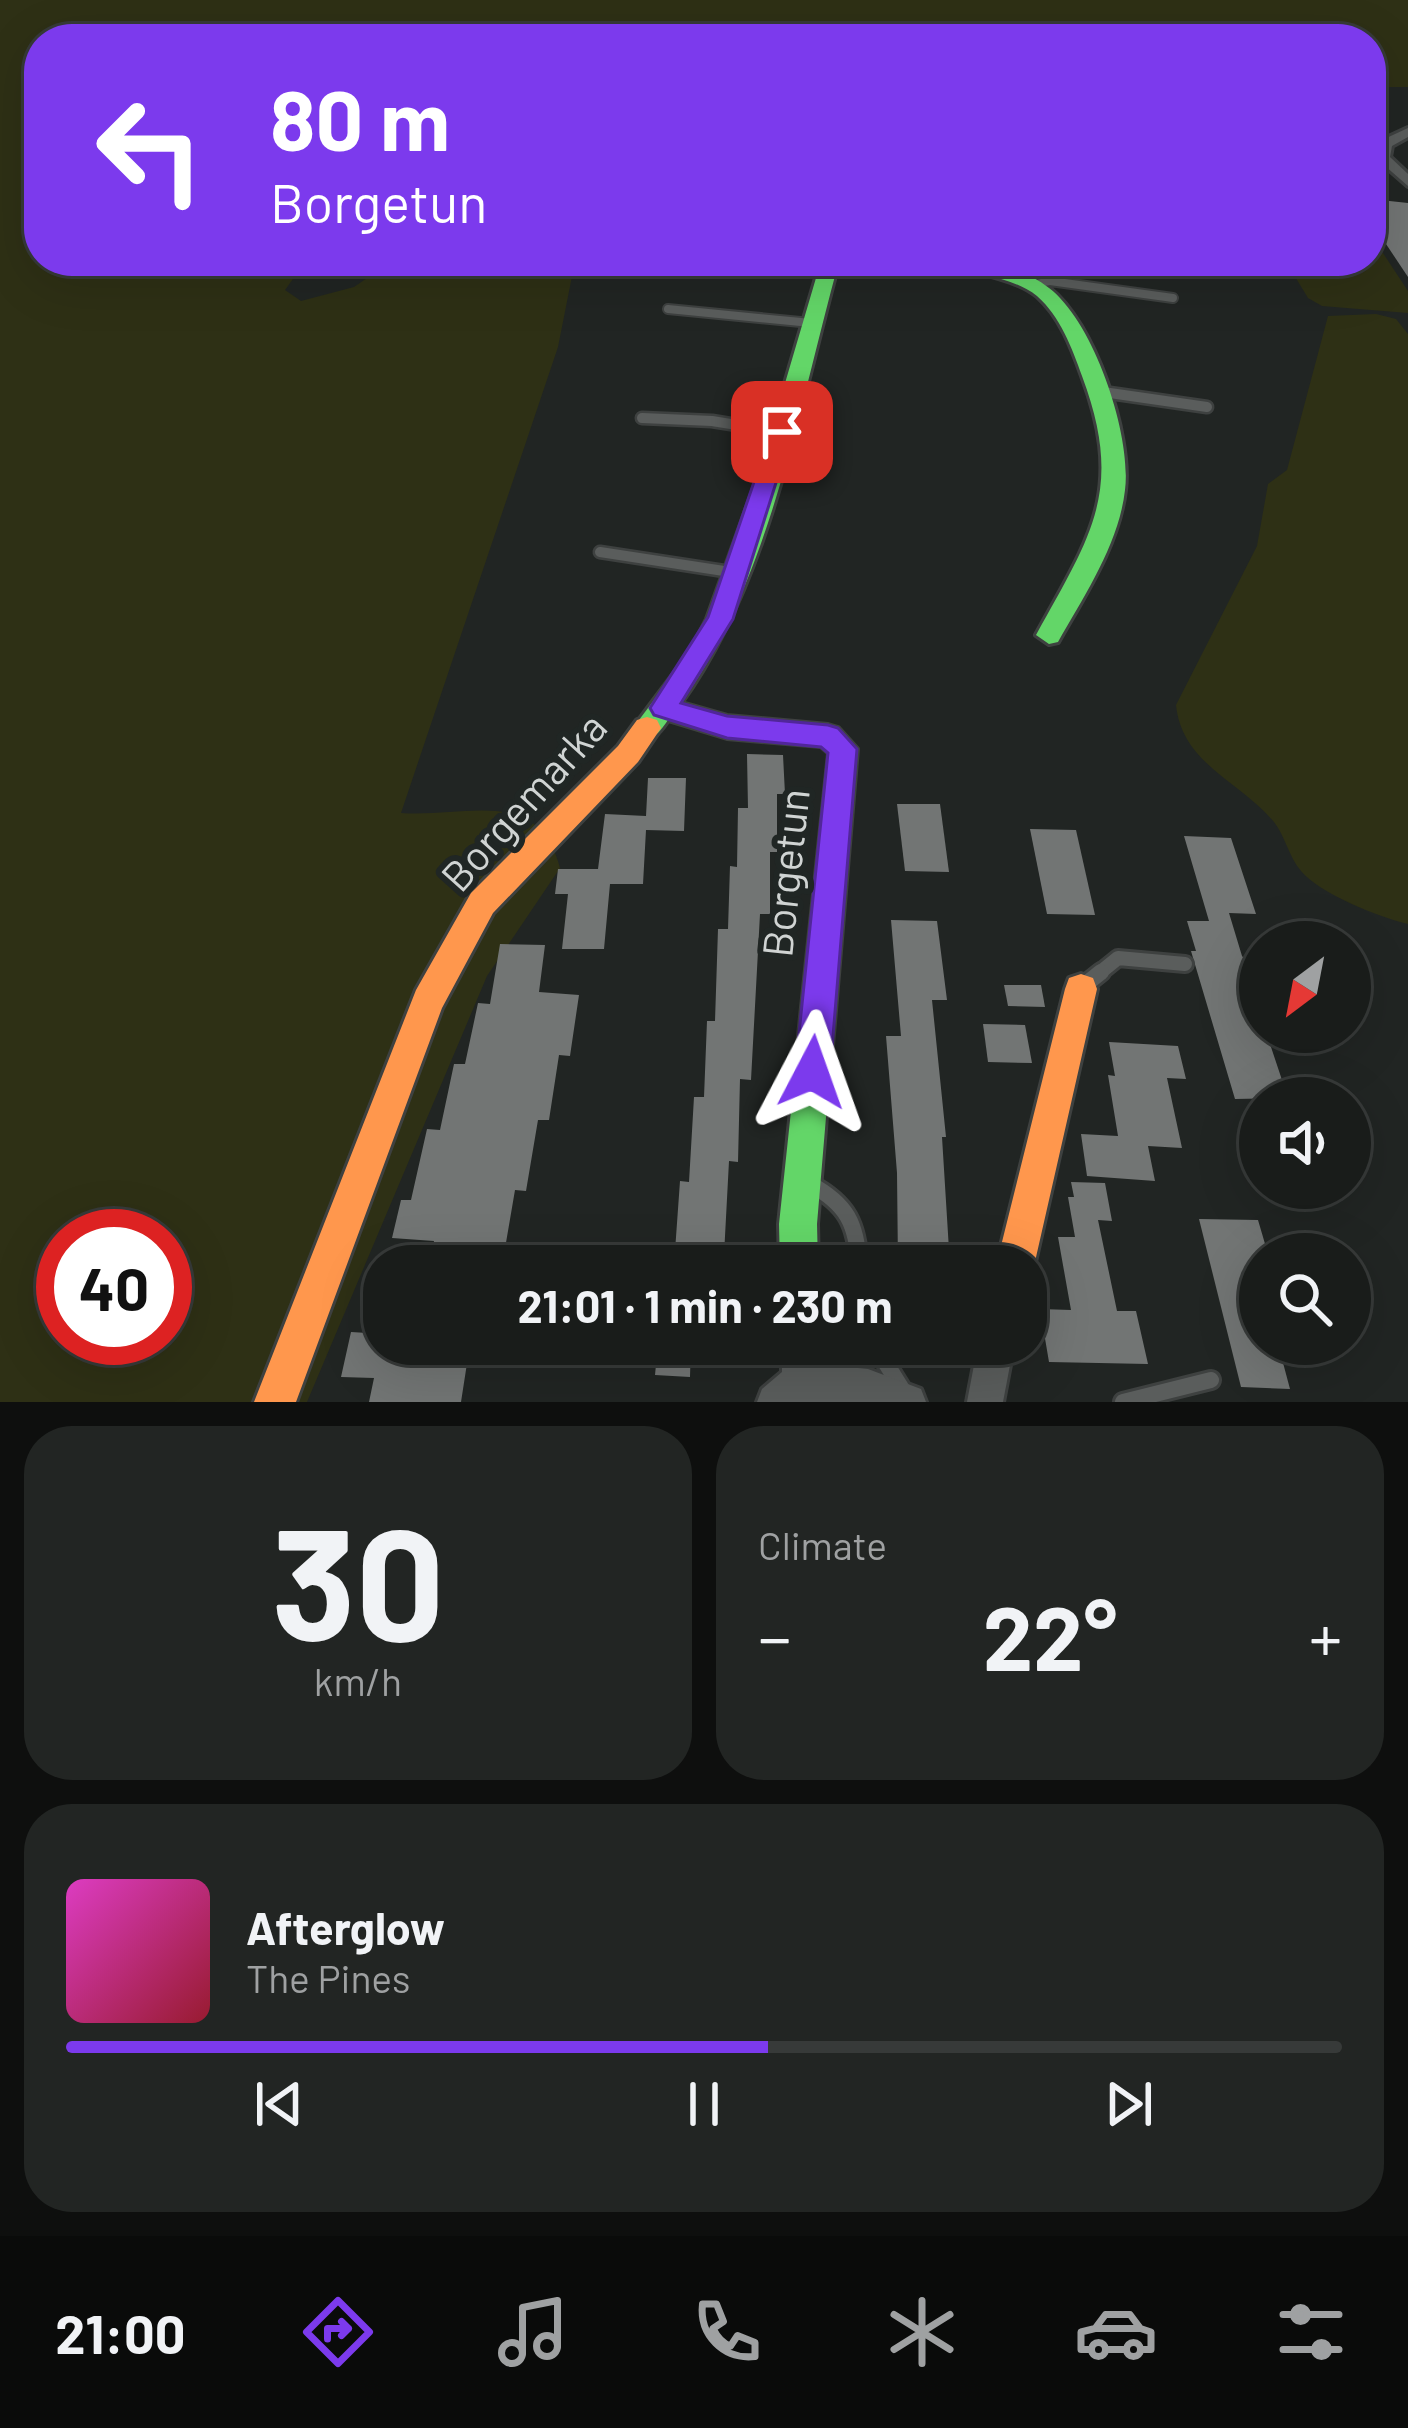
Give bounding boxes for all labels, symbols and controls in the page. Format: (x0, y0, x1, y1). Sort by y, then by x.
text: 80 m (270, 67, 450, 168)
icon: left (72, 72, 228, 228)
text: Borgetun (270, 169, 487, 234)
pin (731, 381, 833, 483)
icon: arrive (749, 399, 815, 465)
street label: Borgemarka (429, 701, 616, 901)
street label: Borgetun (750, 786, 819, 960)
north arrow (1239, 921, 1371, 1053)
map controls (1239, 921, 1371, 1365)
position arrow (749, 1009, 875, 1135)
button: sound (1239, 1077, 1371, 1209)
speed limit sign: 40 (36, 1209, 192, 1365)
button: search (1239, 1233, 1371, 1365)
text: 21:01 · 1 min · 230 m (517, 1278, 893, 1332)
text: 30 (271, 1485, 445, 1672)
text: Climate (758, 1521, 887, 1568)
text: 22° (983, 1581, 1117, 1689)
text: − (758, 1596, 791, 1675)
text: + (1309, 1596, 1342, 1675)
text: km/h (314, 1657, 402, 1704)
text: Afterglow (246, 1900, 445, 1954)
text: The Pines (246, 1954, 411, 2001)
icon: previous (246, 2071, 312, 2137)
icon: pause (671, 2071, 737, 2137)
icon: next (1096, 2071, 1162, 2137)
icon: directions (296, 2290, 380, 2374)
icon: music (491, 2290, 575, 2374)
icon: phone (685, 2290, 769, 2374)
icon: climate (880, 2290, 964, 2374)
icon: car (1074, 2290, 1158, 2374)
icon: filters (1269, 2290, 1353, 2374)
text: 21:00 (55, 2300, 186, 2365)

